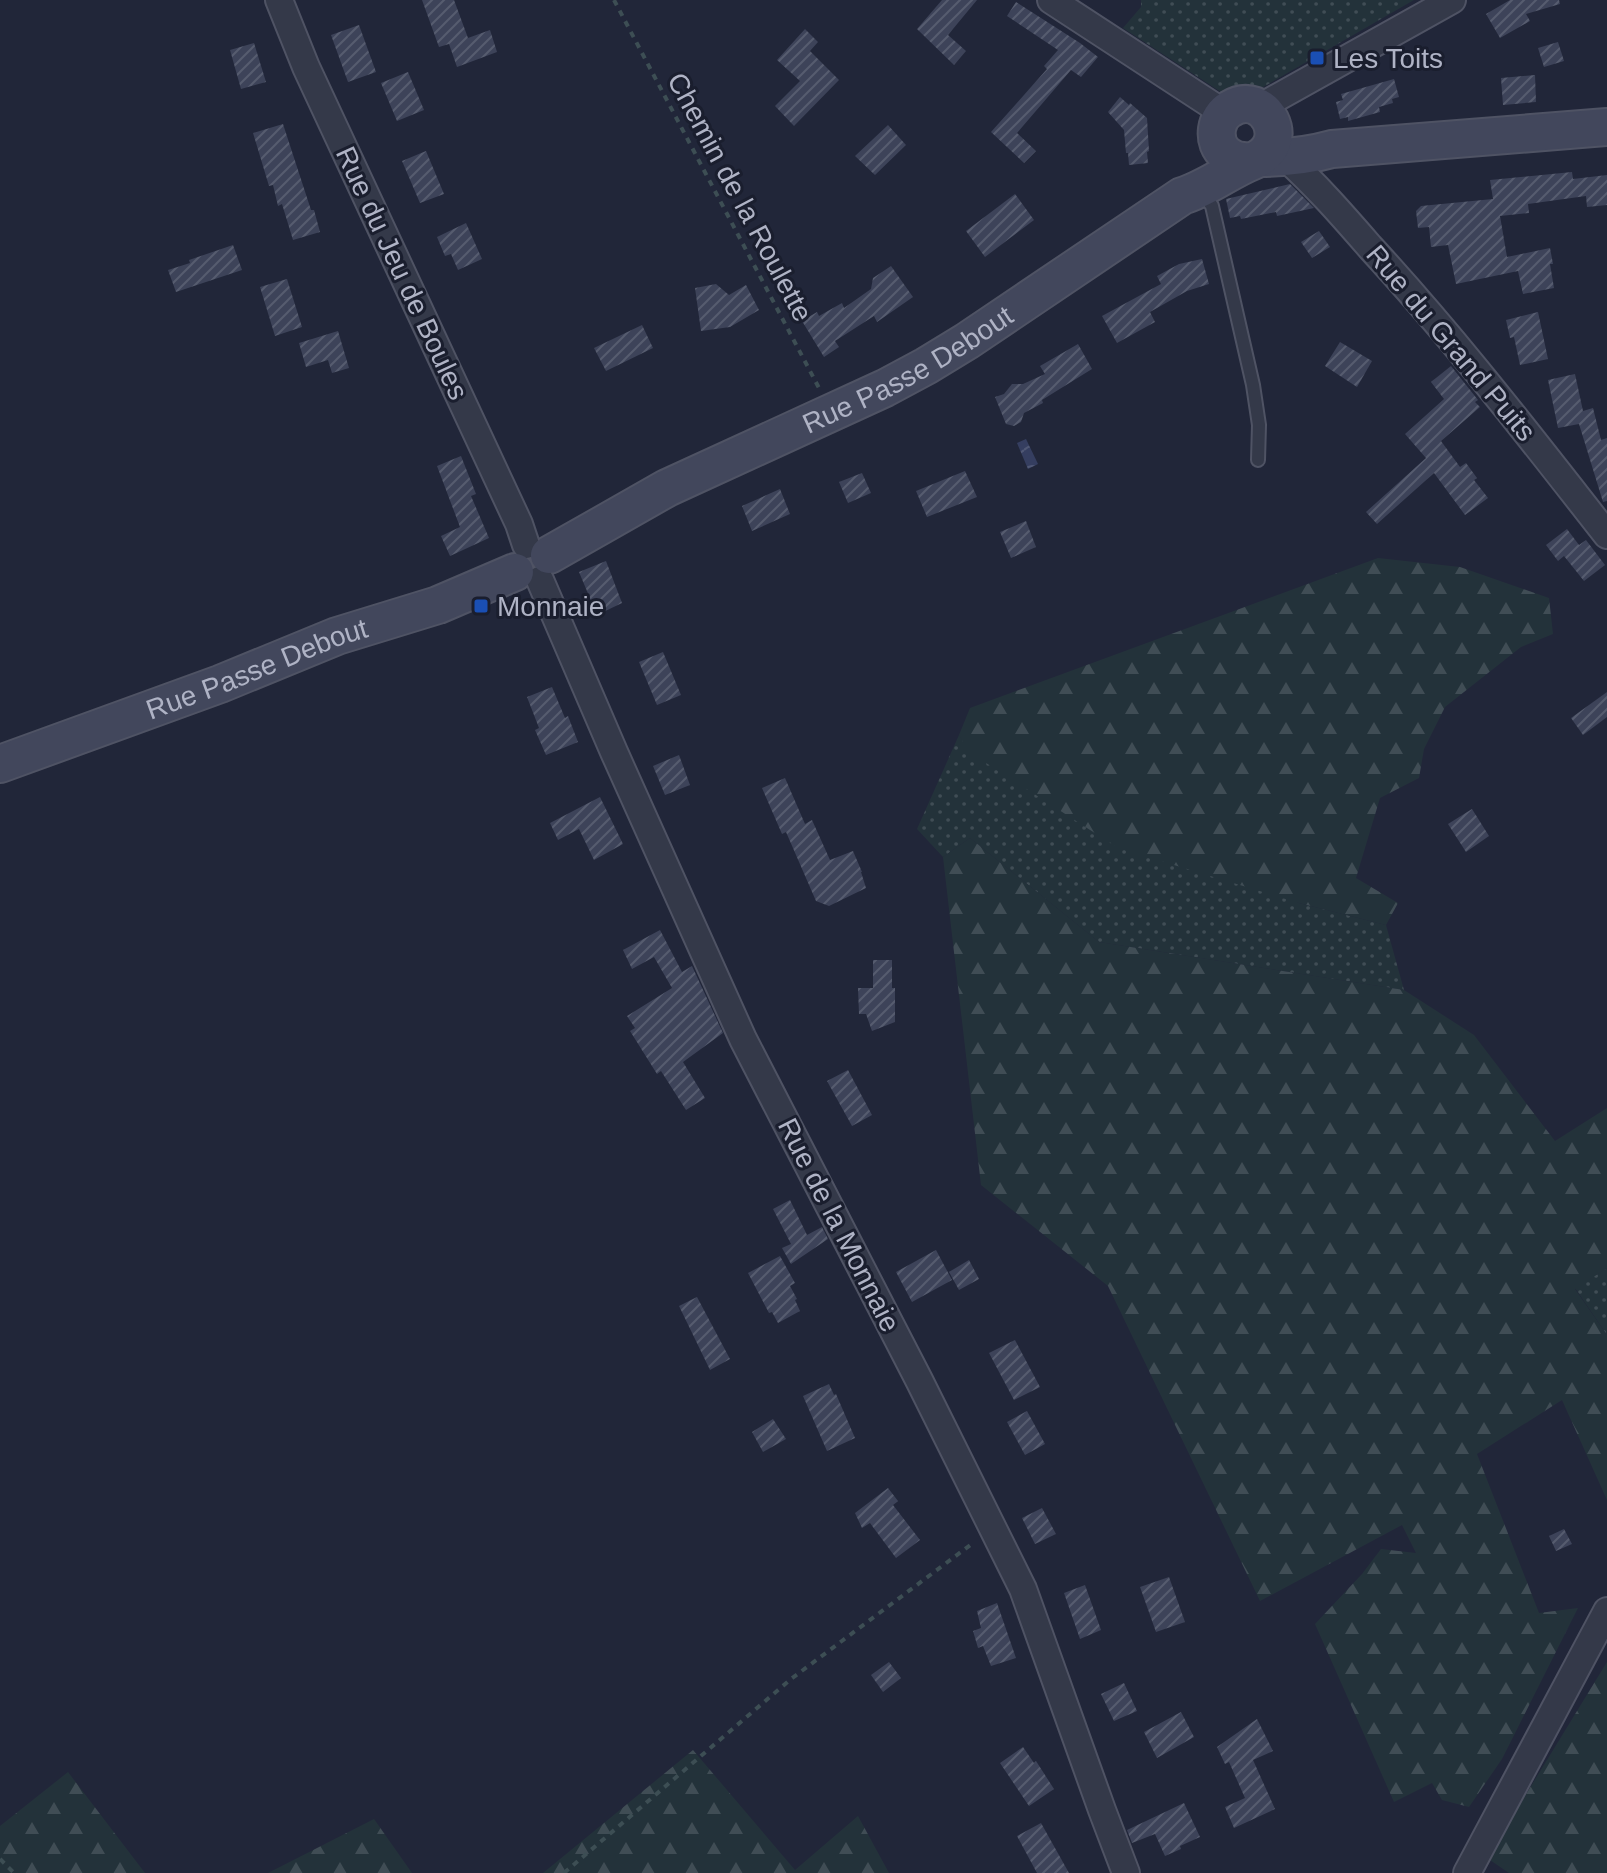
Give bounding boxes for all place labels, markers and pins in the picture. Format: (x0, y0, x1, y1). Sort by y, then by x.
place label: Les Toits (1333, 43, 1443, 74)
marker: Les Toits (1308, 49, 1326, 67)
place label: Monnaie (497, 591, 604, 622)
marker: Monnaie (472, 597, 490, 615)

